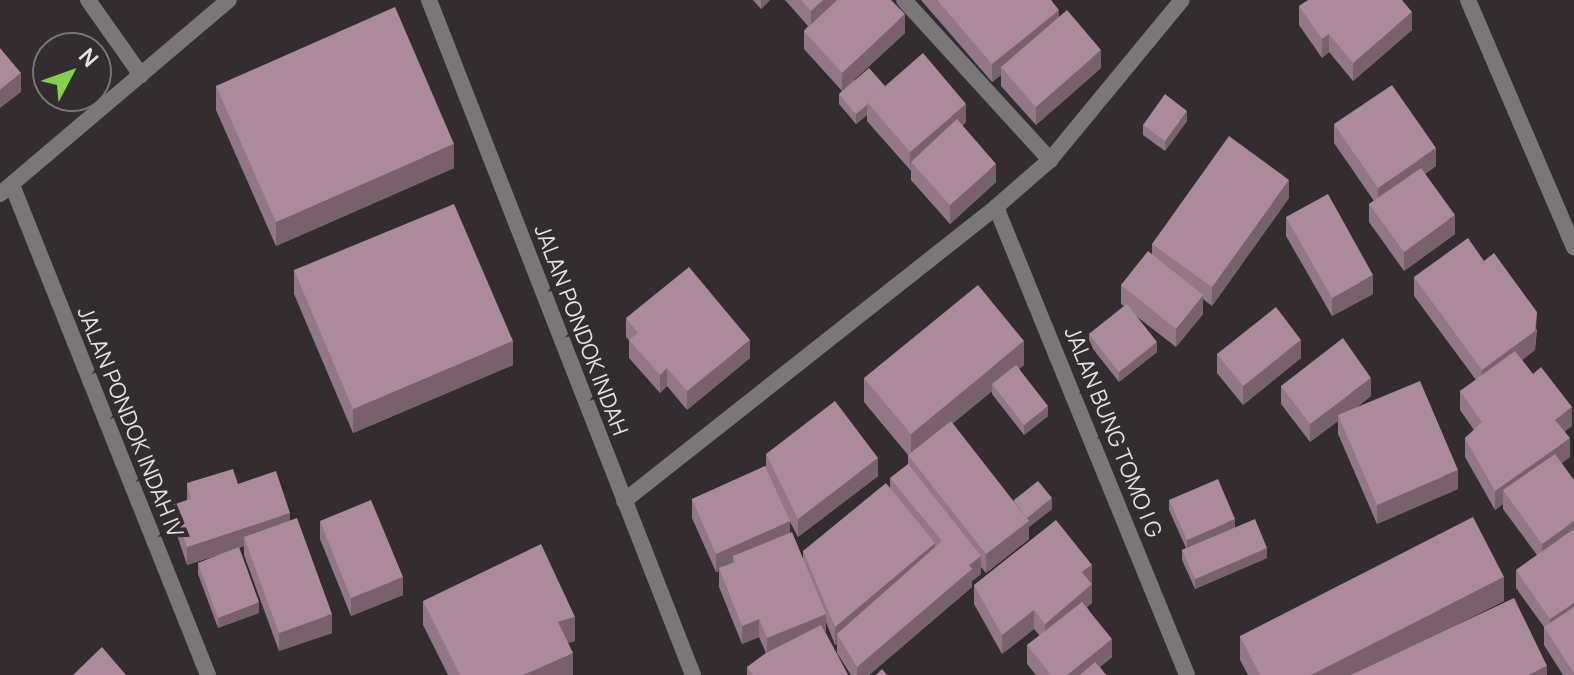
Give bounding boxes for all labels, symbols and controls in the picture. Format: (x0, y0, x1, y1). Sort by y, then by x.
north arrow (32, 32, 112, 112)
text: N (72, 42, 105, 73)
street label: JALAN PONDOK INDAH (528, 221, 634, 439)
street label: JALAN PONDOK INDAH IV (71, 303, 189, 541)
street label: JALAN BUNG TOMO I G (1059, 323, 1167, 541)

